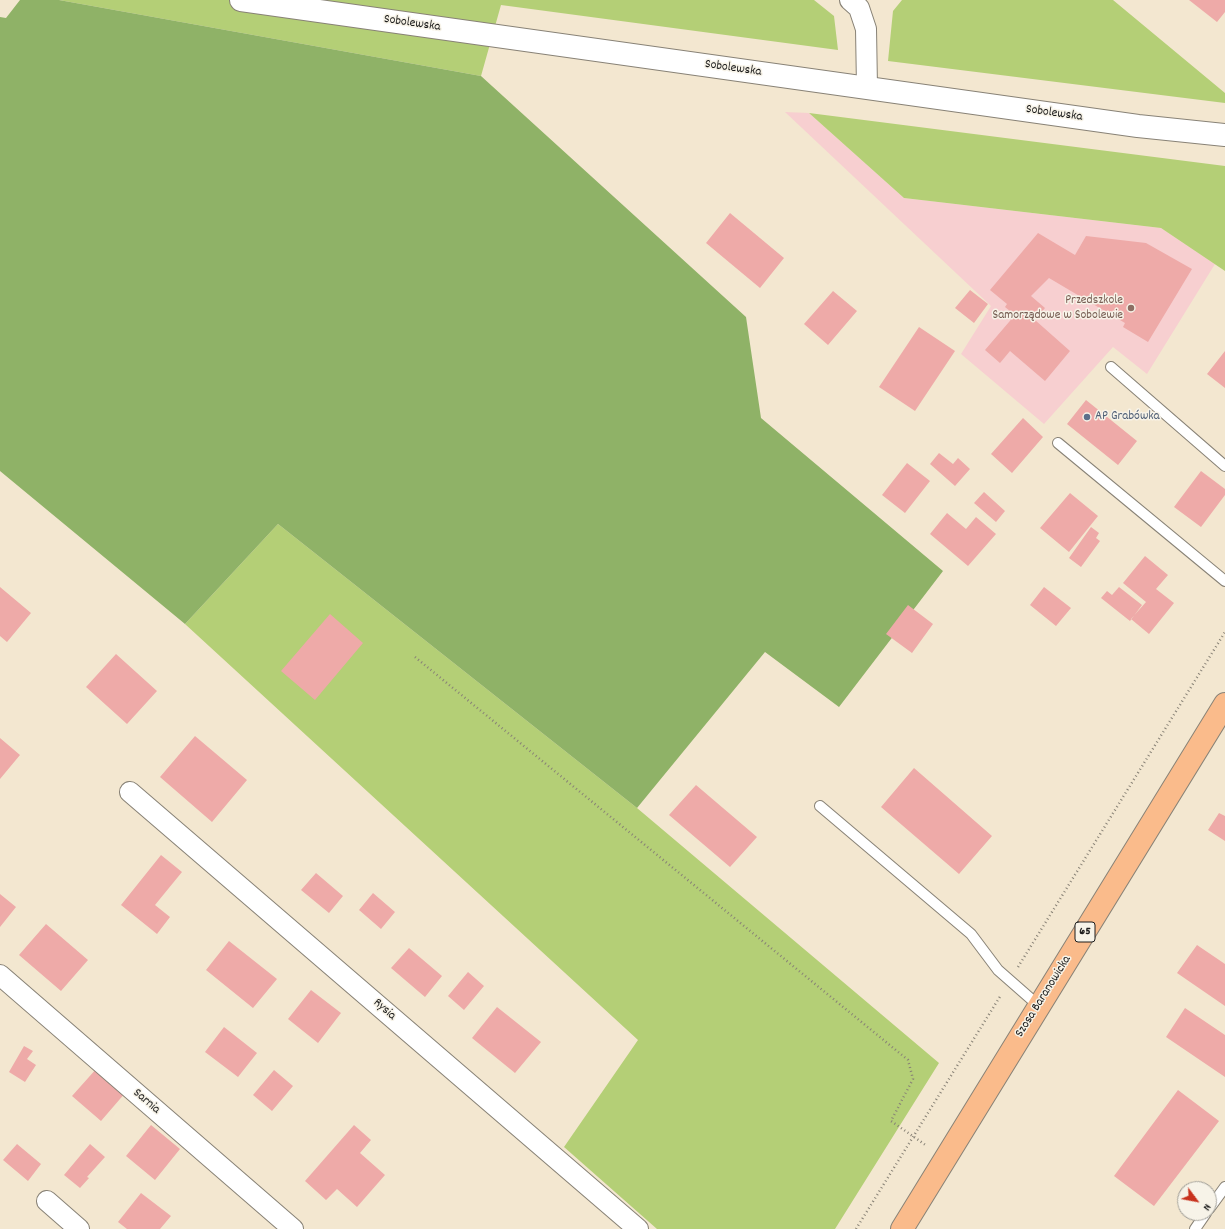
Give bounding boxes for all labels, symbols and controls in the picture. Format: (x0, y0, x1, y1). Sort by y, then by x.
street label: Sobolewska (383, 12, 441, 36)
street label: Sobolewska (704, 57, 762, 81)
street label: Sobolewska (1025, 102, 1083, 126)
place label: Przedszkole Samorządowe w Sobolewie (992, 293, 1123, 324)
marker: Przedszkole Samorządowe w Sobolewie (1126, 303, 1136, 313)
place label: AP Grabówka (1095, 409, 1160, 425)
marker: AP Grabówka (1082, 412, 1092, 422)
road number: 65 (1075, 922, 1095, 942)
street label: Szosa Baranowicka (1013, 953, 1075, 1041)
street label: Rysia (369, 996, 399, 1024)
street label: Sarnia (129, 1086, 163, 1118)
north arrow (1177, 1181, 1217, 1221)
text: N (1198, 1200, 1215, 1213)

